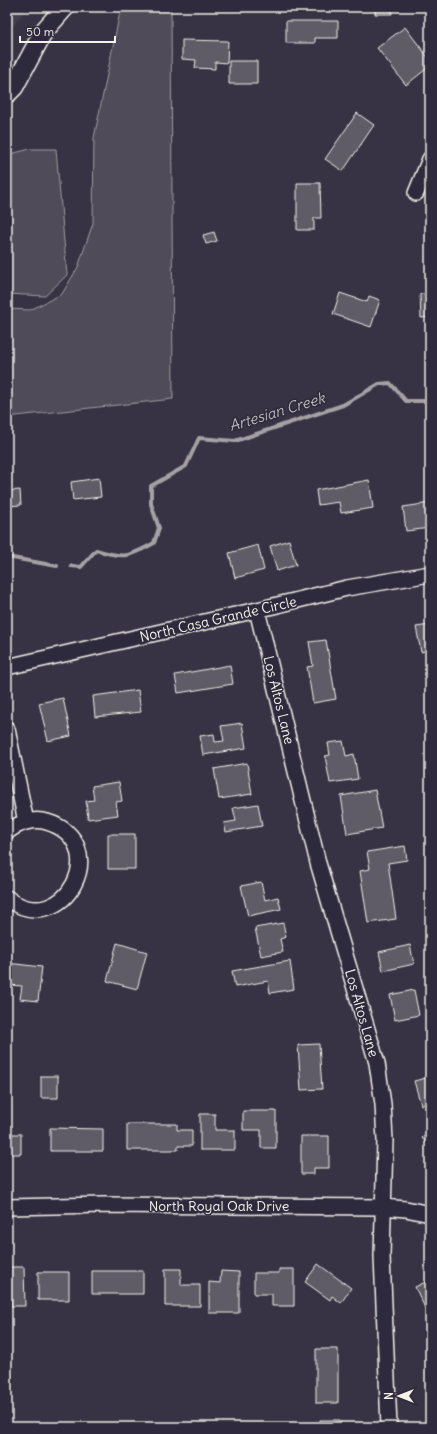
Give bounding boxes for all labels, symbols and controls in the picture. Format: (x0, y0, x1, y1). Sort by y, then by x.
scale bar (20, 18, 115, 44)
text: 50 m (26, 24, 55, 39)
water label: Artesian Creek (227, 388, 328, 435)
street label: North Casa Grande Circle (138, 592, 298, 646)
street label: Los Altos Lane (259, 654, 299, 746)
street label: Los Altos Lane (341, 967, 383, 1059)
street label: North Royal Oak Drive (149, 1197, 289, 1215)
north arrow (379, 1376, 419, 1416)
text: N (382, 1392, 396, 1400)

